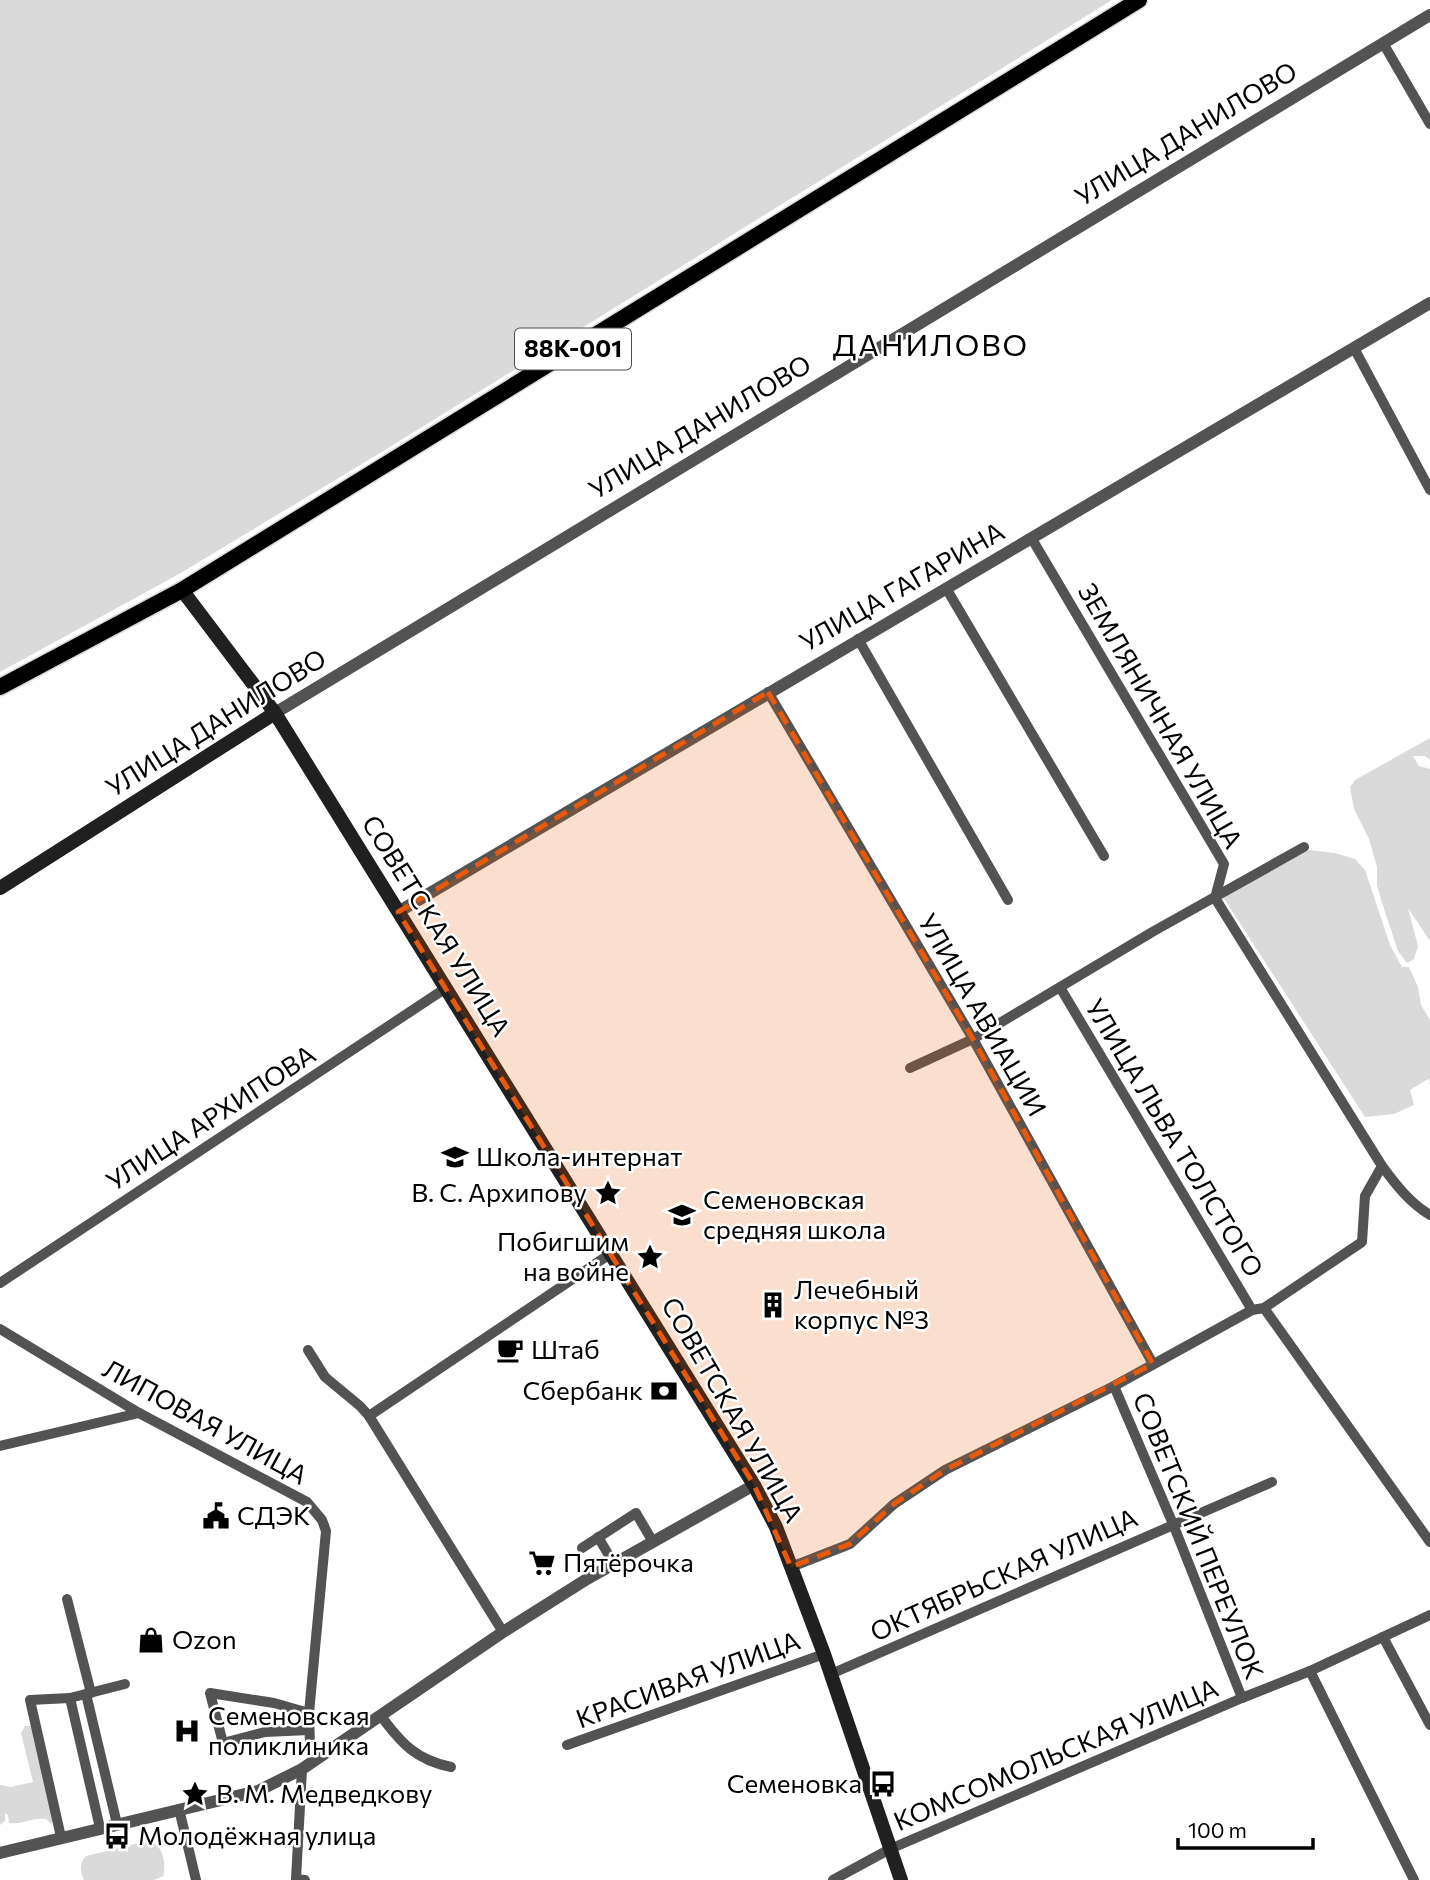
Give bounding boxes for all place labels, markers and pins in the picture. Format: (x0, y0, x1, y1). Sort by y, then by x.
place label: Школа-интернат (476, 1140, 683, 1171)
school or university icon: Школа-интернат (440, 1142, 470, 1172)
place label: В. С. Архипову (411, 1176, 587, 1207)
place icon: В. С. Архипову (593, 1178, 623, 1208)
place label: Семеновская средняя школа (703, 1183, 886, 1244)
school or university icon: Семеновская средняя школа (667, 1200, 697, 1230)
place label: Побигшим на войне (497, 1225, 629, 1286)
place icon: Побигшим на войне (635, 1242, 665, 1272)
place label: Лечебный корпус №3 (794, 1273, 929, 1334)
building icon: Лечебный корпус №3 (758, 1290, 788, 1320)
place label: Штаб (531, 1333, 600, 1364)
cafe icon: Штаб (495, 1335, 525, 1365)
place label: Сбербанк (523, 1374, 643, 1405)
bank icon: Сбербанк (649, 1376, 679, 1406)
place label: СДЭК (237, 1499, 311, 1530)
public building icon: СДЭК (201, 1501, 231, 1531)
place label: Пятёрочка (563, 1546, 694, 1577)
supermarket icon: Пятёрочка (527, 1548, 557, 1578)
place label: Ozon (172, 1623, 237, 1654)
shop icon: Ozon (136, 1625, 166, 1655)
place label: Семеновская поликлиника (208, 1699, 370, 1760)
hospital icon: Семеновская поликлиника (172, 1716, 202, 1746)
place label: Семеновка (727, 1767, 862, 1798)
bus stop icon: Семеновка (868, 1769, 898, 1799)
place label: В. М. Медведкову (216, 1777, 432, 1808)
place icon: В. М. Медведкову (180, 1779, 210, 1809)
place label: Молодёжная улица (138, 1819, 376, 1850)
bus stop icon: Молодёжная улица (102, 1821, 132, 1851)

